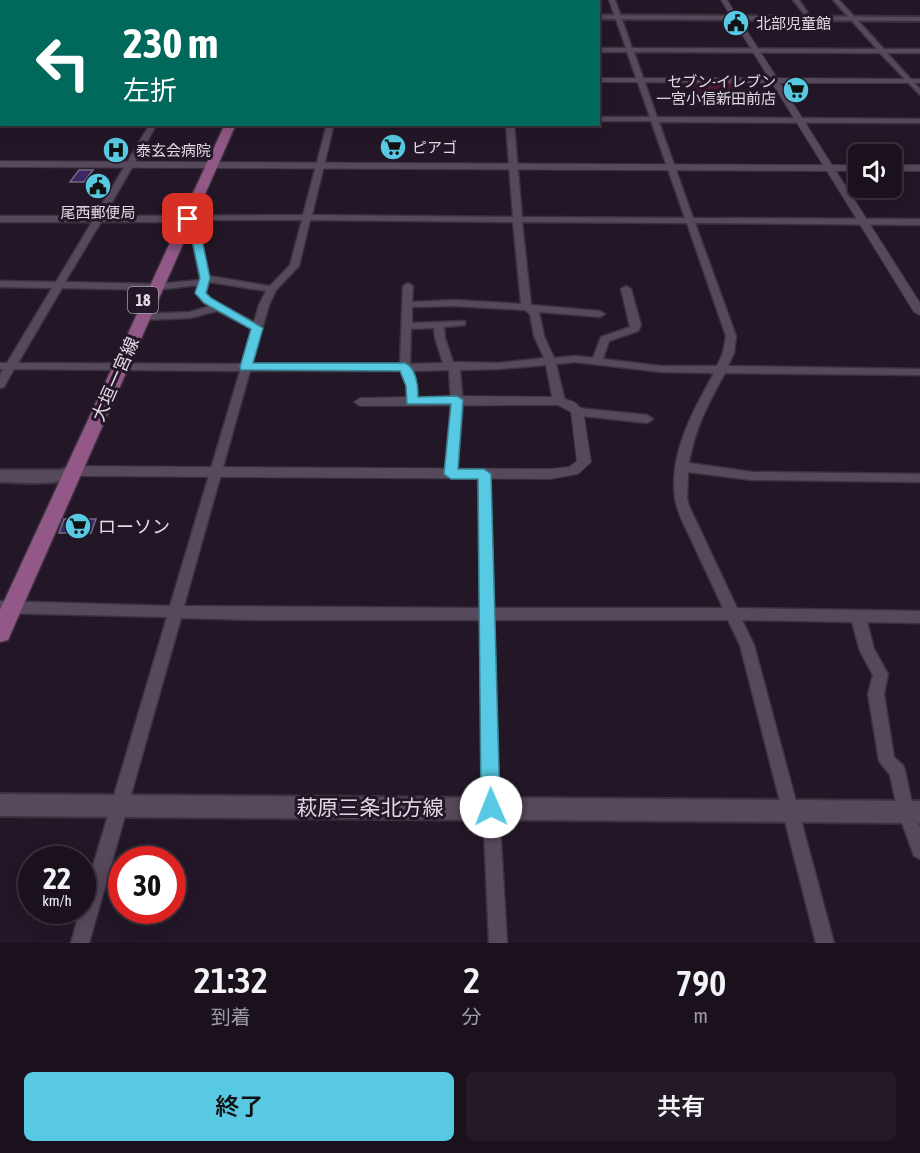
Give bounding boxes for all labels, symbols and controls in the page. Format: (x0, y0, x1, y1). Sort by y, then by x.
public building icon: 北部児童館 (721, 8, 751, 38)
place label: 北部児童館 (756, 15, 831, 32)
text: 230 m (123, 19, 218, 67)
icon: left (24, 24, 102, 102)
place label: セブン-イレブン 一宮小信新田前店 (656, 73, 776, 107)
text: 左折 (123, 75, 177, 106)
supermarket icon: セブン-イレブン 一宮小信新田前店 (781, 75, 811, 105)
supermarket icon: ピアゴ (378, 132, 408, 162)
hospital icon: 泰玄会病院 (101, 135, 131, 165)
place label: ピアゴ (412, 139, 457, 156)
place label: 泰玄会病院 (136, 142, 211, 159)
map controls (848, 144, 902, 198)
button: sound (848, 144, 902, 198)
public building icon: 尾西郵便局 (83, 171, 113, 201)
pin (162, 193, 213, 244)
icon: arrive (171, 202, 204, 235)
place label: 尾西郵便局 (60, 204, 136, 221)
road number: 18 (128, 287, 158, 313)
street label: 大垣一宮線 (87, 334, 143, 424)
supermarket icon: ローソン (63, 511, 93, 541)
place label: ローソン (98, 516, 170, 537)
position arrow (459, 775, 523, 839)
street label: 萩原三条北方線 (297, 795, 444, 819)
speed limit sign: 30 (108, 846, 186, 924)
text: 22 (43, 861, 71, 895)
text: km/h (42, 892, 72, 909)
text: 21:32 (194, 959, 268, 1001)
text: 2 (463, 959, 480, 1001)
text: 790 (675, 962, 726, 1004)
text: m (694, 1004, 708, 1027)
text: 到着 (211, 1005, 251, 1028)
text: 分 (462, 1005, 482, 1028)
button: 終了 (24, 1072, 454, 1141)
button: 共有 (466, 1072, 896, 1141)

